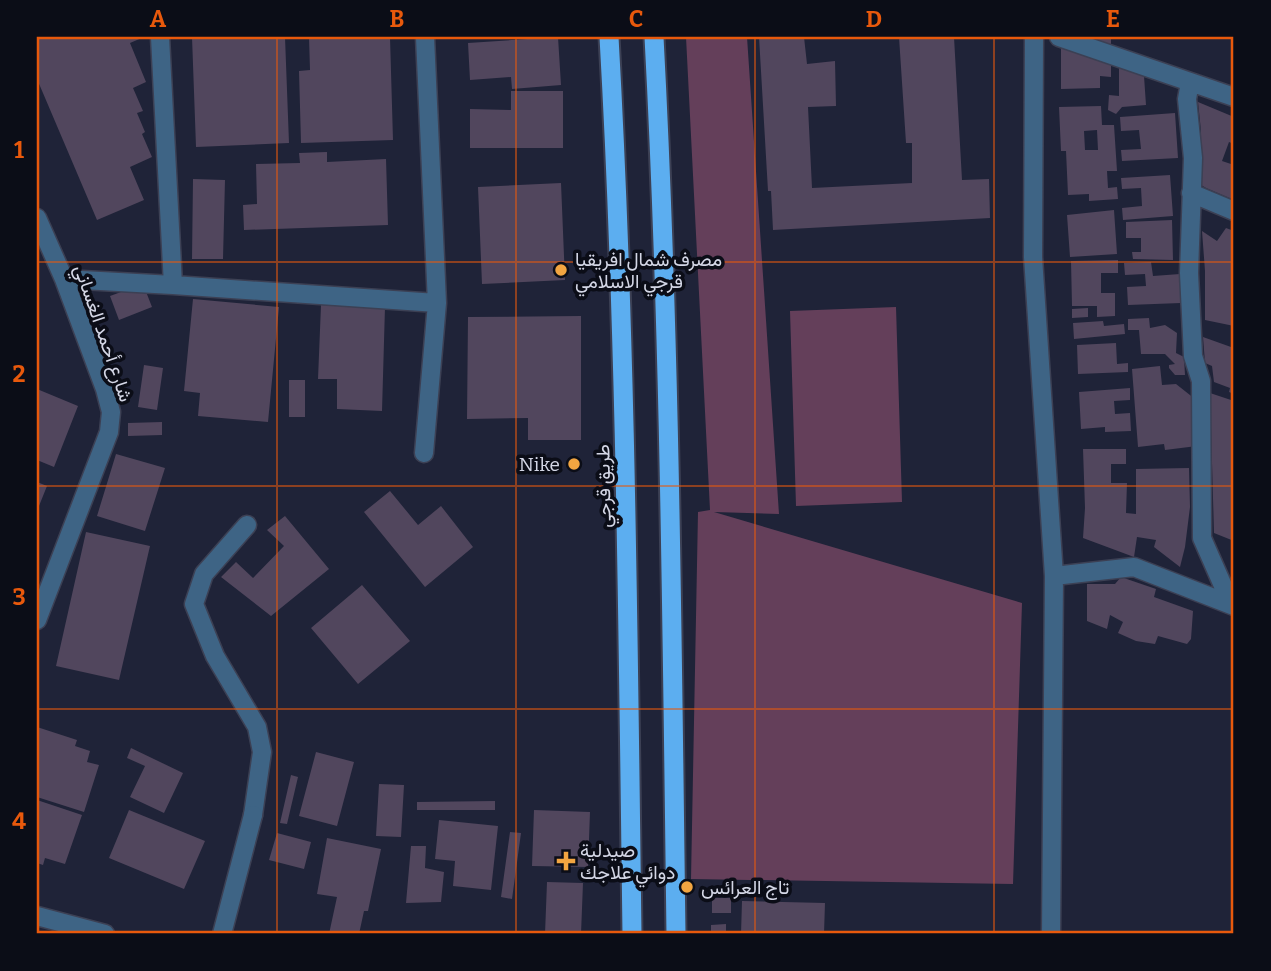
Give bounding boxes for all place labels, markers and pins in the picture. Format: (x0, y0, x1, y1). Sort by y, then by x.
place label: مصرف شمال افريقيا قرجي الاسلامي (575, 248, 722, 297)
marker: مصرف شمال افريقيا قرجي الاسلامي (553, 262, 569, 278)
place label: Nike (519, 453, 560, 476)
marker: Nike (566, 456, 582, 472)
place label: صيدلية دوائي علاجك (580, 839, 675, 888)
marker: صيدلية دوائي علاجك (558, 853, 574, 869)
place label: تاج العرائس (701, 876, 789, 900)
marker: تاج العرائس (679, 879, 695, 895)

